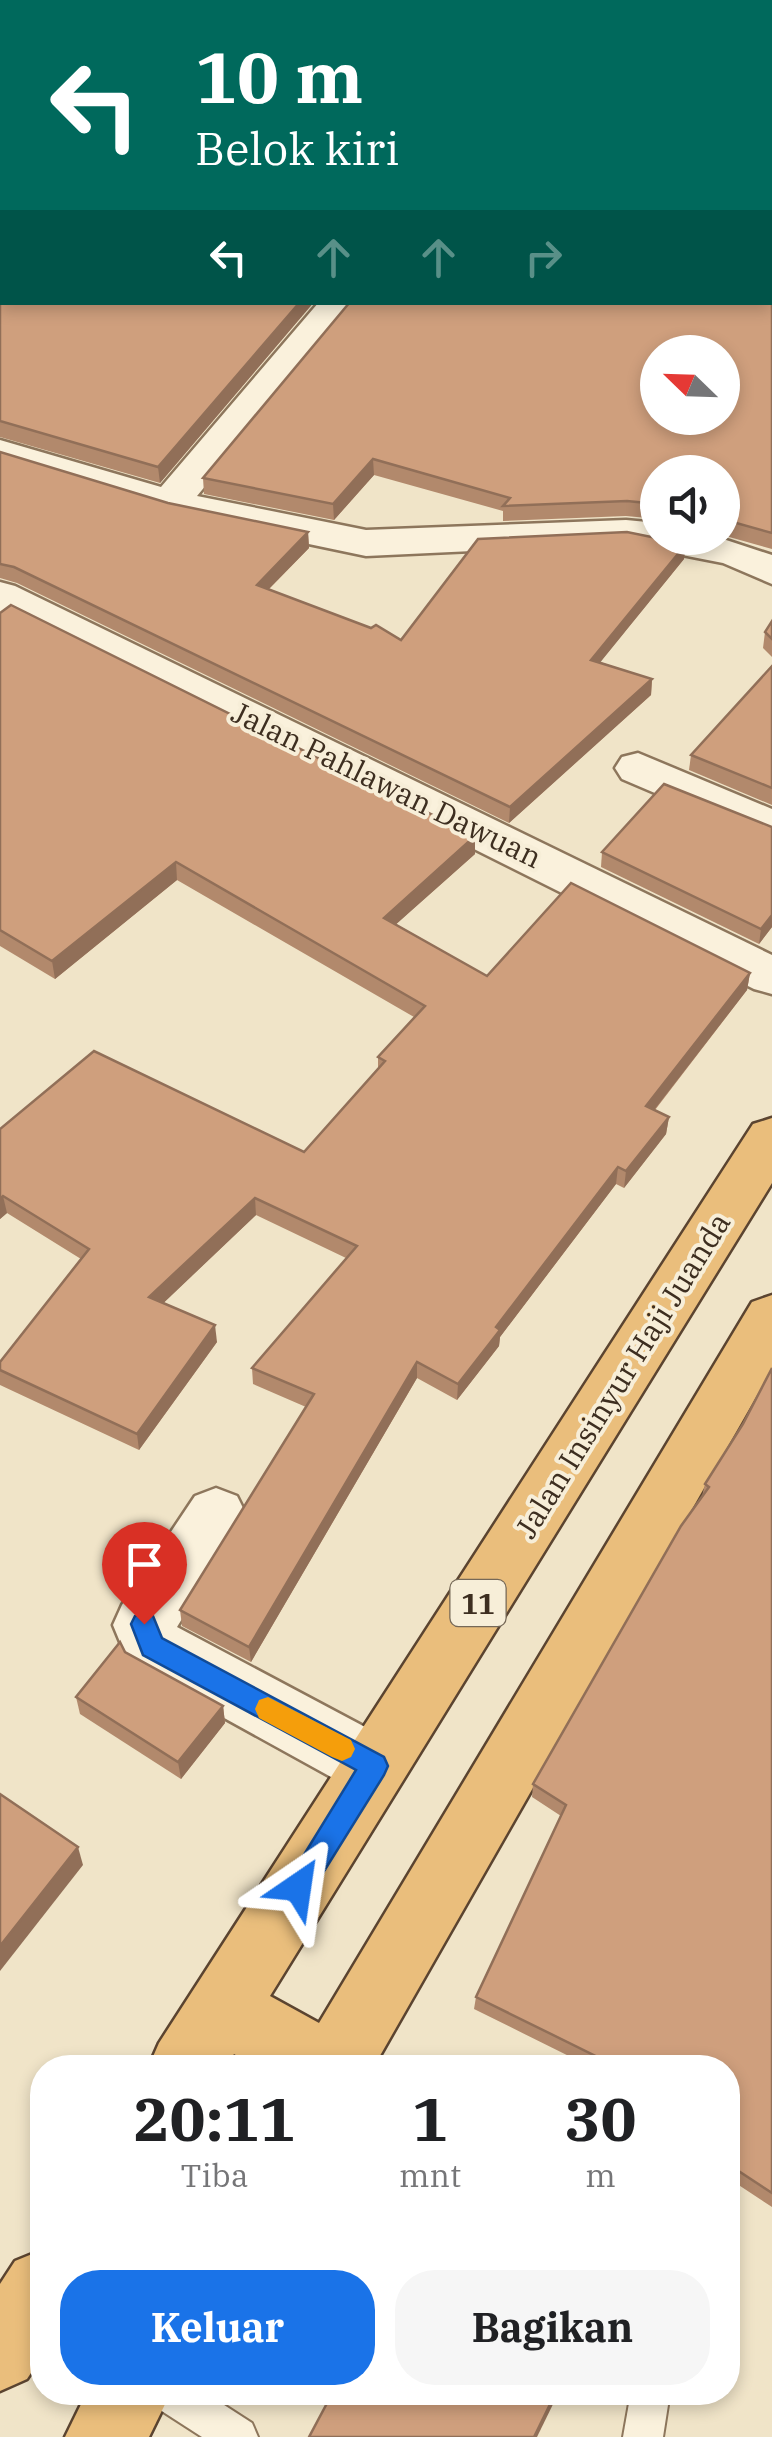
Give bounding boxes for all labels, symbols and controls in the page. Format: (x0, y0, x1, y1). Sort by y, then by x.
text: 10 m (195, 31, 363, 122)
icon: left (30, 40, 160, 170)
text: Belok kiri (195, 119, 399, 177)
icon: left (201, 230, 256, 285)
icon: ahead (306, 230, 361, 285)
icon: ahead (411, 230, 466, 285)
icon: right (516, 230, 571, 285)
north arrow (640, 335, 740, 435)
map controls (640, 335, 740, 555)
button: sound (640, 455, 740, 555)
street label: Jalan Pahlawan Dawuan (226, 692, 548, 876)
street label: Jalan Insinyur Haji Juanda (506, 1205, 738, 1545)
pin (102, 1522, 187, 1625)
icon: arrive (117, 1537, 172, 1592)
road number: 11 (450, 1580, 506, 1626)
position arrow (246, 1835, 350, 1939)
text: 20:11 (133, 2079, 296, 2158)
text: 1 (412, 2079, 448, 2158)
text: 30 (565, 2079, 637, 2158)
text: Tiba (181, 2154, 248, 2196)
text: mnt (399, 2154, 461, 2196)
text: m (585, 2154, 616, 2196)
button: Keluar (60, 2270, 375, 2385)
button: Bagikan (395, 2270, 710, 2385)

